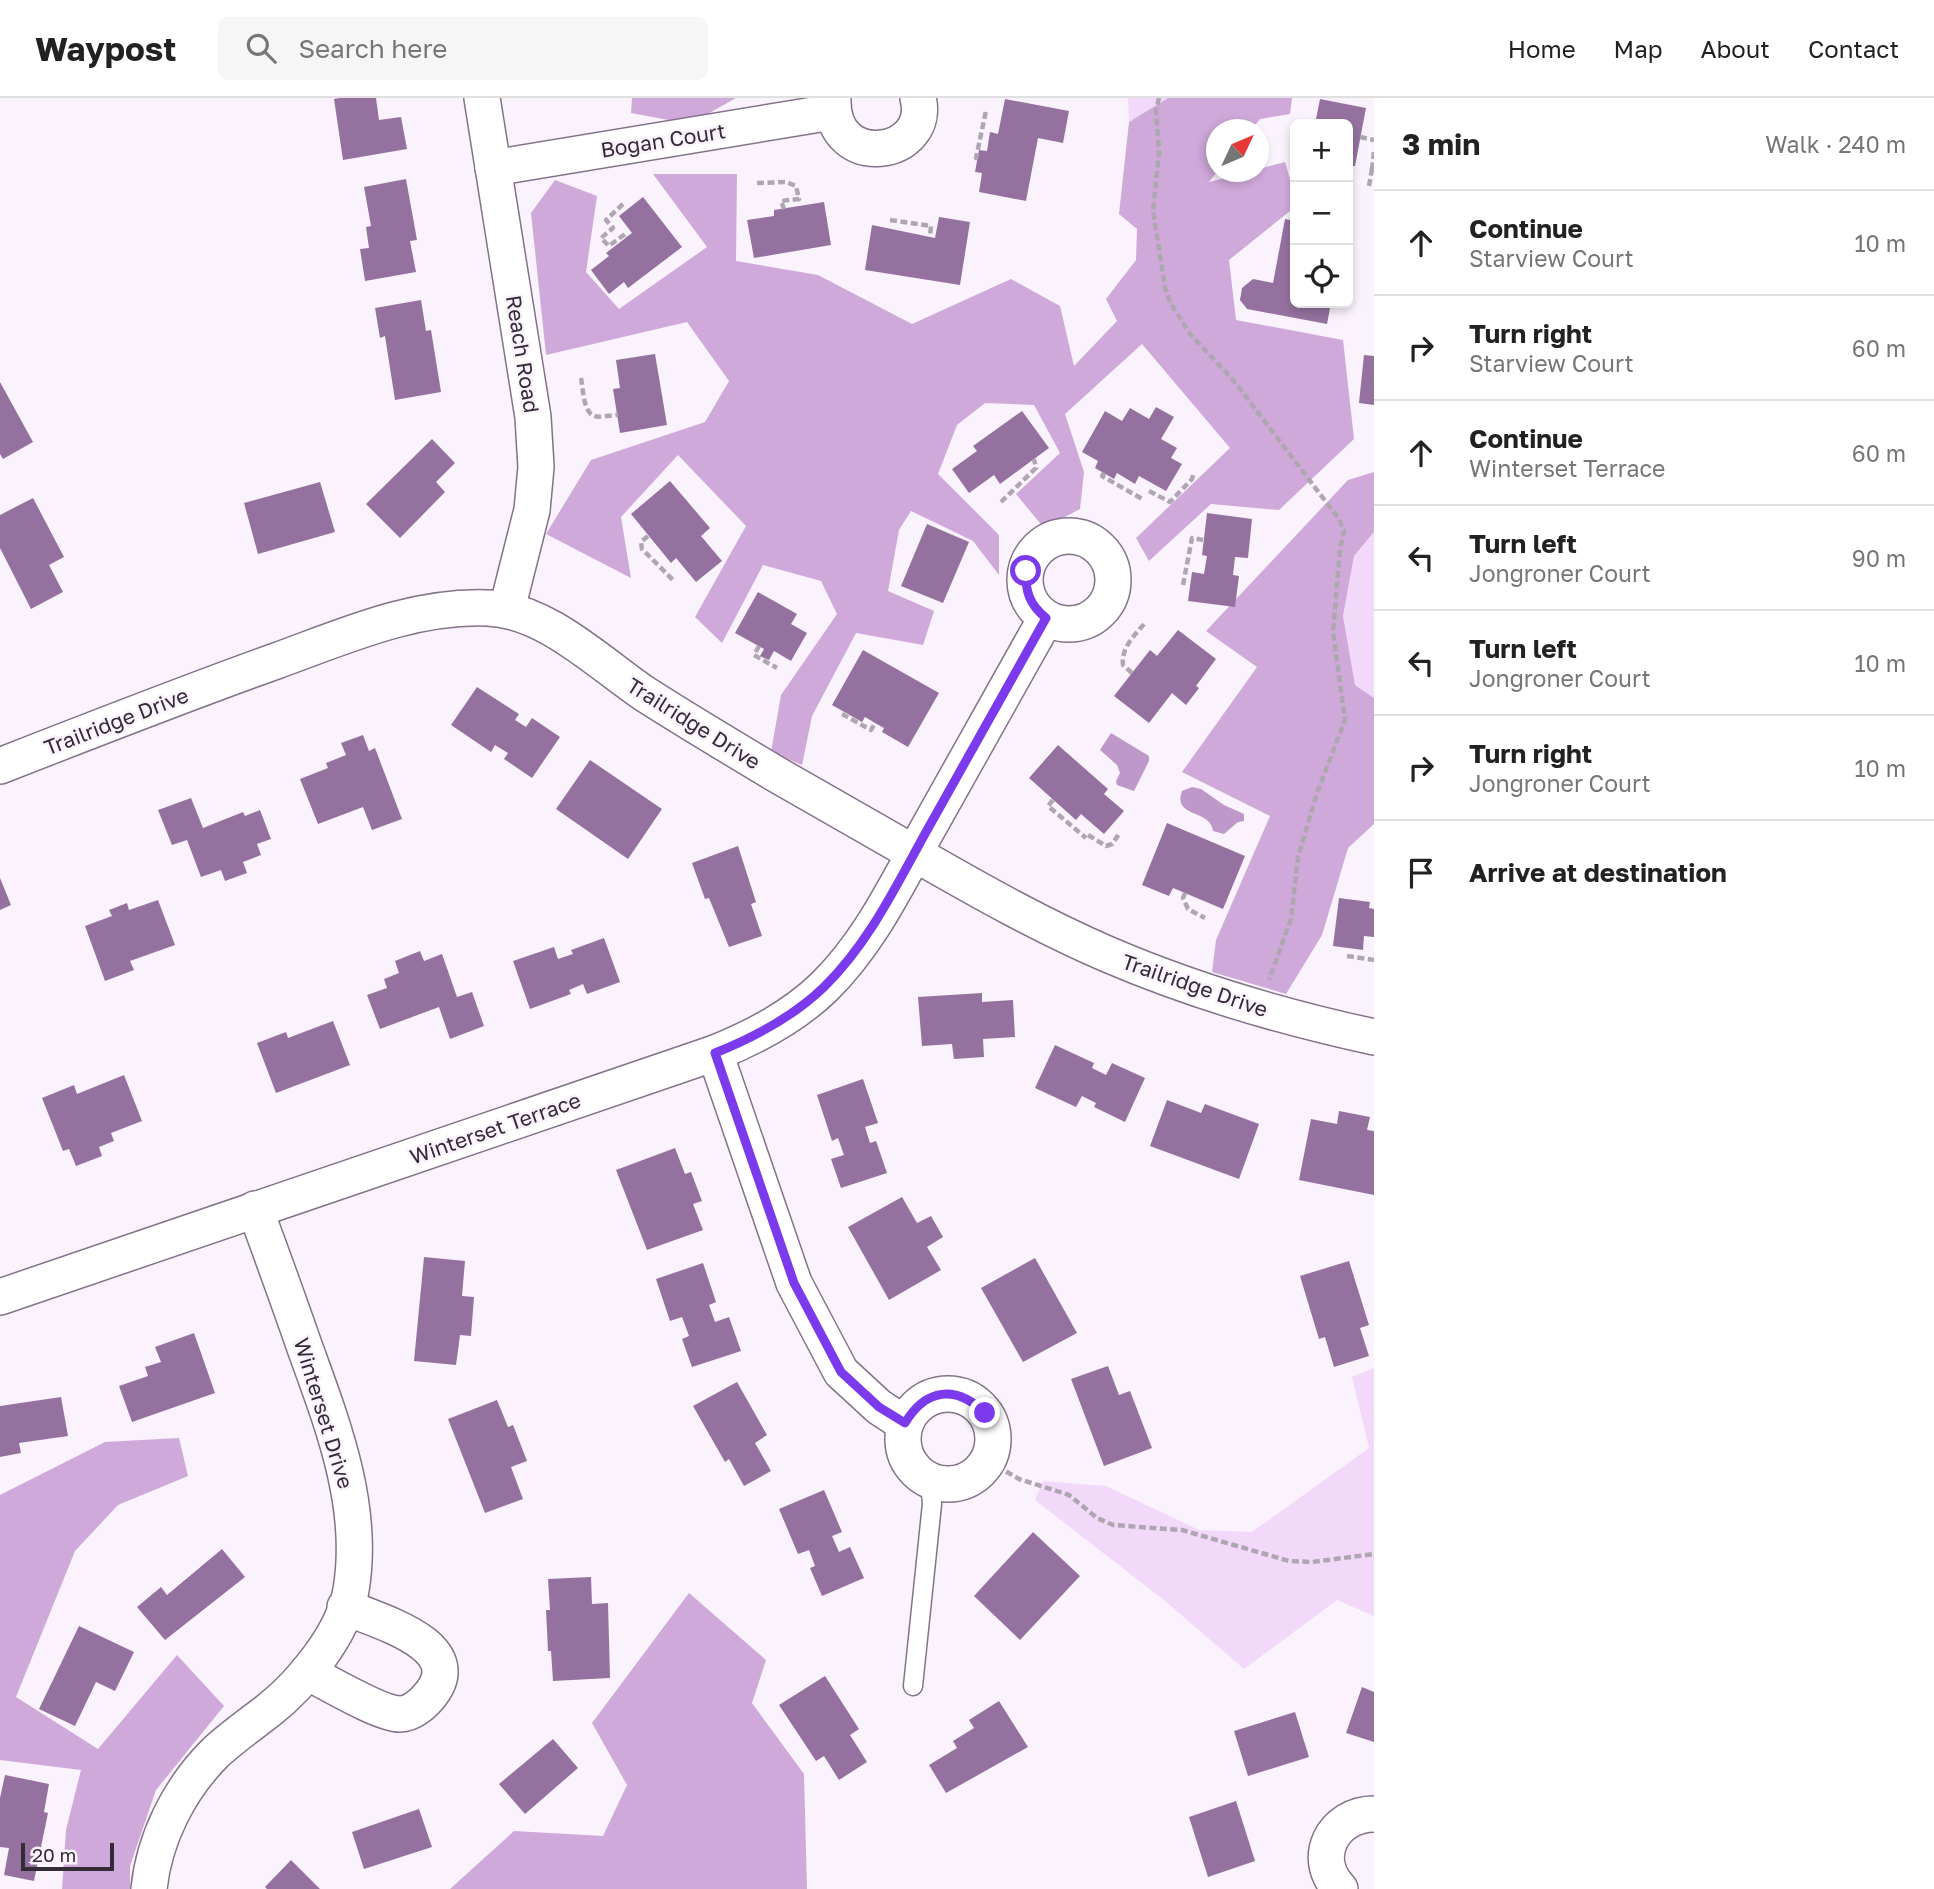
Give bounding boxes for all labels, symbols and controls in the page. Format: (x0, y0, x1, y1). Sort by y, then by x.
search box (218, 17, 708, 80)
text: Waypost (35, 29, 176, 68)
icon: search (242, 29, 280, 67)
text: Search here (298, 33, 447, 64)
text: Home (1508, 34, 1576, 63)
text: Map (1614, 34, 1663, 63)
text: About (1701, 34, 1770, 63)
text: Contact (1808, 34, 1899, 63)
street label: Bogan Court (599, 117, 727, 163)
north arrow (1206, 119, 1269, 182)
map controls (1290, 119, 1353, 308)
button: + (1290, 119, 1353, 182)
text: 3 min (1402, 126, 1480, 162)
text: Walk · 240 m (1765, 130, 1906, 158)
button: − (1290, 182, 1353, 245)
text: Continue (1469, 213, 1583, 244)
icon: ahead (1402, 224, 1440, 262)
text: 10 m (1854, 229, 1906, 257)
text: Starview Court (1469, 244, 1634, 272)
button: locate (1290, 245, 1353, 308)
street label: Reach Road (501, 293, 545, 415)
text: Turn right (1469, 318, 1592, 349)
icon: right (1402, 329, 1440, 367)
text: 60 m (1852, 334, 1906, 362)
text: Starview Court (1469, 349, 1634, 377)
text: Continue (1469, 423, 1583, 454)
icon: ahead (1402, 434, 1440, 472)
text: 60 m (1852, 439, 1906, 467)
text: Winterset Terrace (1469, 454, 1665, 482)
text: Turn left (1469, 528, 1577, 559)
icon: left (1402, 539, 1440, 577)
text: 90 m (1852, 544, 1906, 572)
route start (1010, 555, 1041, 586)
text: Jongroner Court (1469, 559, 1651, 587)
text: Turn left (1469, 633, 1577, 664)
icon: left (1402, 644, 1440, 682)
text: 10 m (1854, 649, 1906, 677)
text: Jongroner Court (1469, 664, 1651, 692)
street label: Trailridge Drive (622, 672, 766, 774)
street label: Trailridge Drive (40, 682, 192, 760)
text: Turn right (1469, 738, 1592, 769)
icon: right (1402, 749, 1440, 787)
text: 10 m (1854, 754, 1906, 782)
text: Jongroner Court (1469, 769, 1651, 797)
icon: arrive (1402, 854, 1440, 892)
text: Arrive at destination (1469, 857, 1727, 888)
street label: Trailridge Drive (1119, 948, 1271, 1022)
street label: Winterset Terrace (406, 1087, 584, 1169)
street label: Winterset Drive (289, 1334, 359, 1492)
route end (969, 1397, 1000, 1428)
scale bar (21, 1840, 114, 1872)
text: 20 m (32, 1843, 76, 1866)

